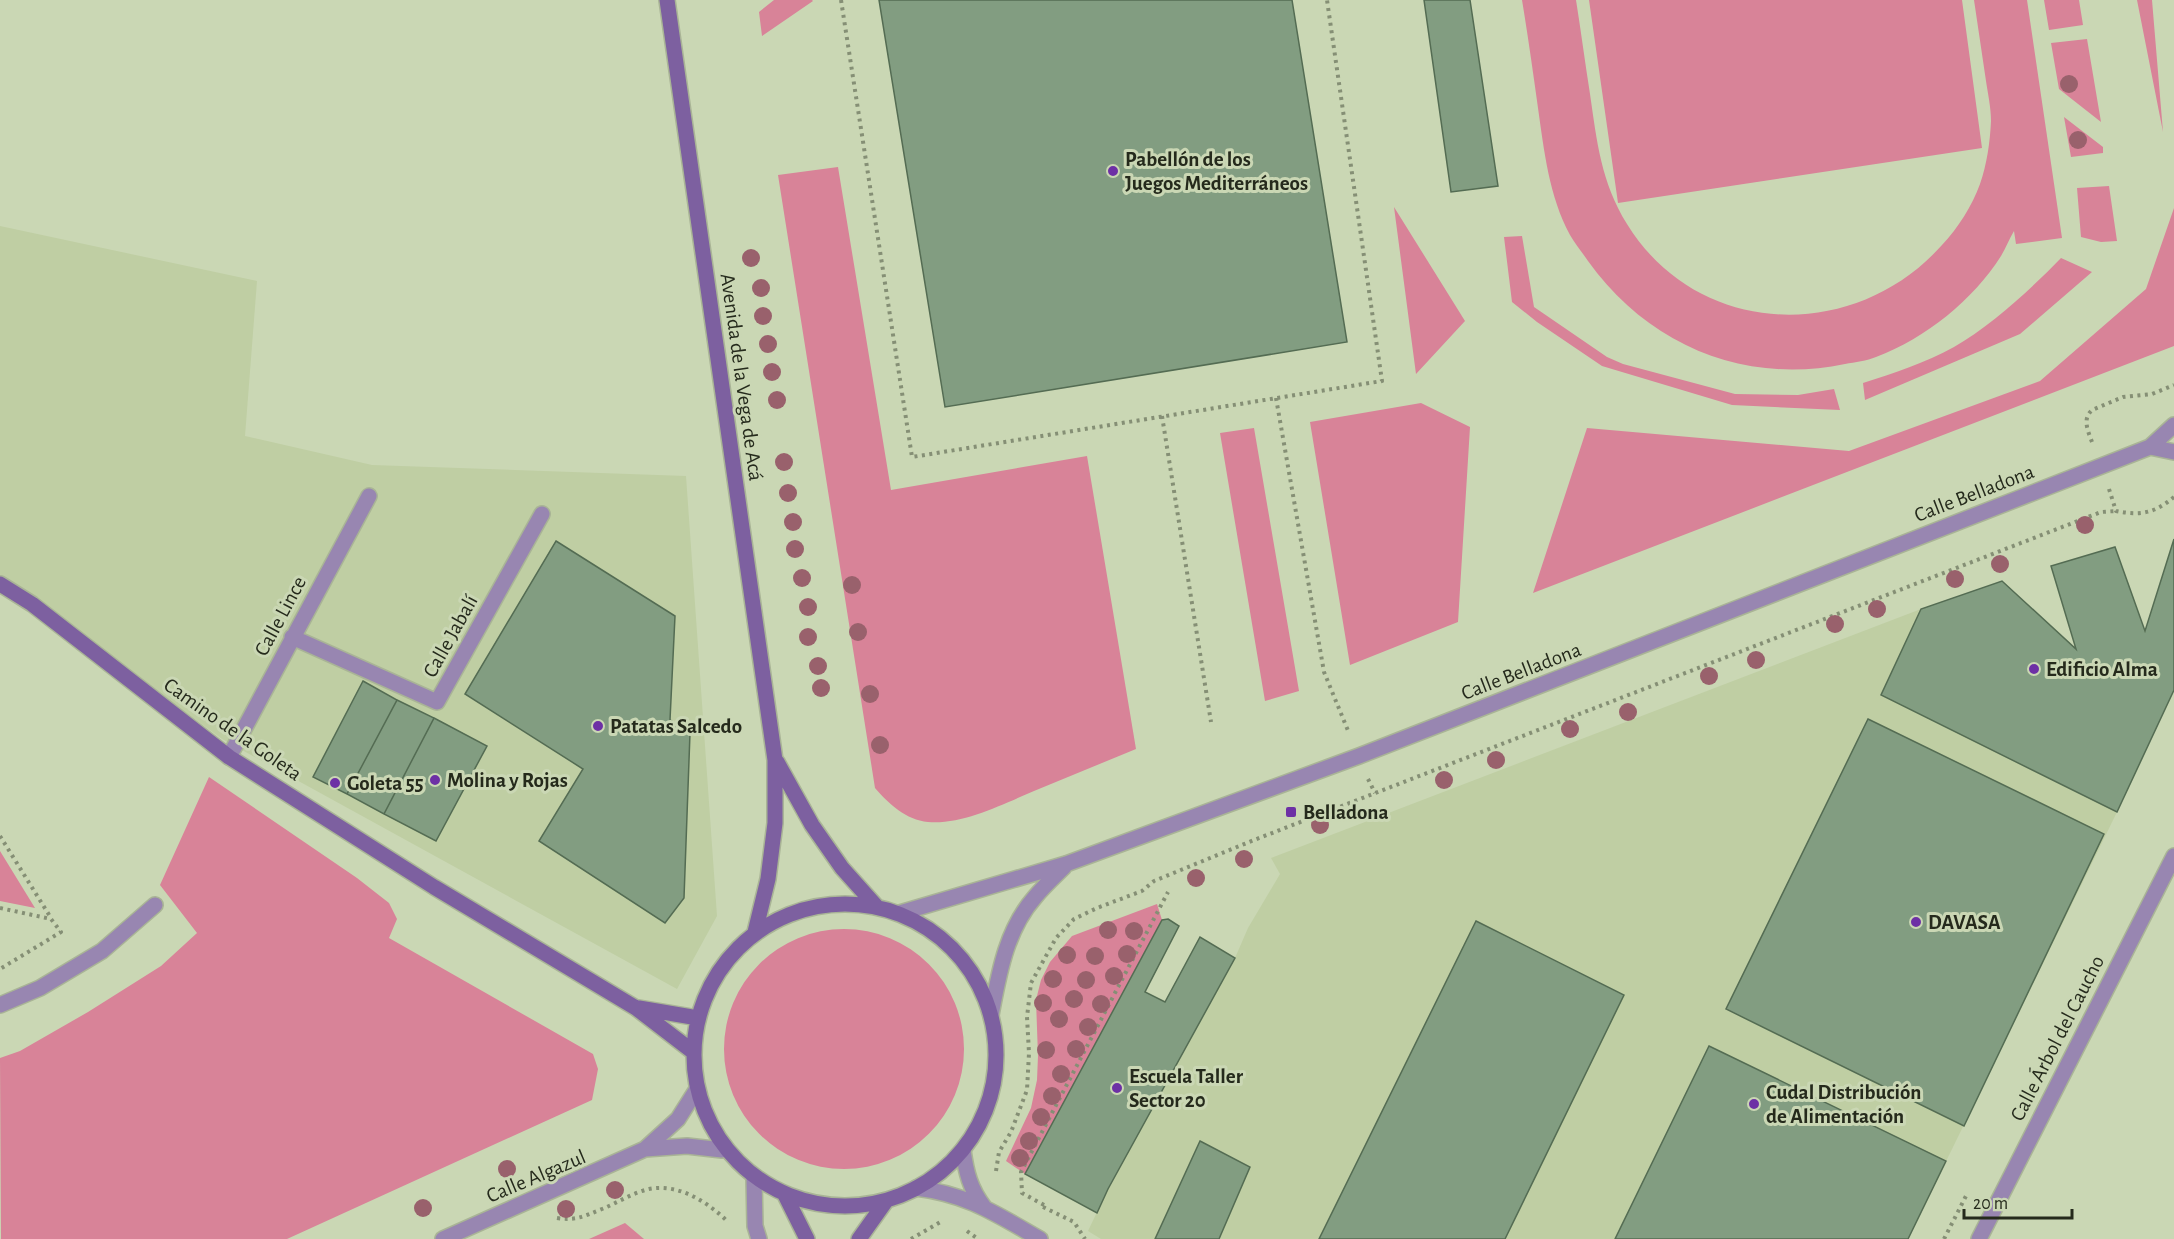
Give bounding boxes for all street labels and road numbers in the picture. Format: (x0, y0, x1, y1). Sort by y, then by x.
street label: Avenida de la Vega de Acá (717, 272, 767, 482)
street label: Calle Belladona (1911, 461, 2037, 526)
street label: Calle Lince (251, 573, 310, 659)
street label: Calle Jabalí (419, 591, 482, 681)
street label: Calle Belladona (1458, 639, 1584, 704)
street label: Camino de la Goleta (160, 674, 306, 785)
street label: Calle Árbol del Caucho (2005, 951, 2108, 1124)
street label: Calle Algazul (483, 1146, 589, 1207)

